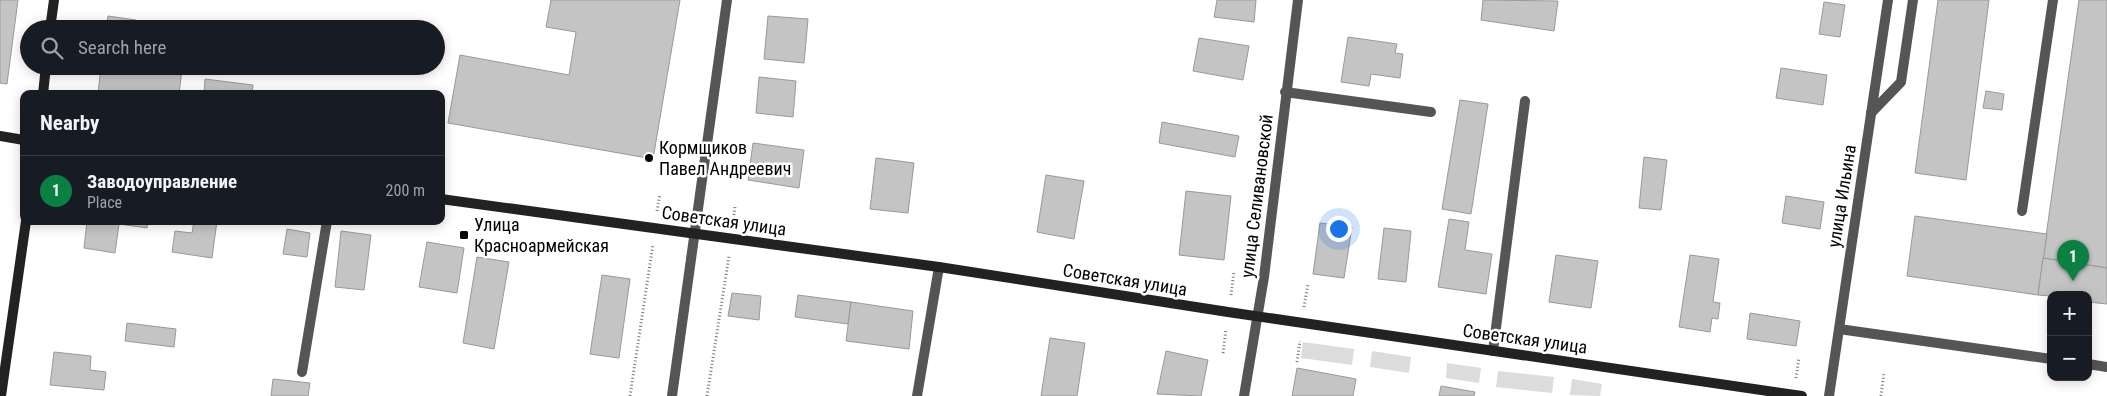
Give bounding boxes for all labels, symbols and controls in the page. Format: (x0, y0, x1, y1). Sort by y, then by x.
search box (20, 20, 445, 75)
icon: search (38, 34, 66, 62)
text: Search here (78, 36, 166, 59)
text: Nearby (40, 111, 99, 135)
street label: улица Селивановской (1236, 113, 1277, 279)
place label: Кормщиков Павел Андреевич (659, 137, 791, 179)
street label: улица Ильина (1823, 143, 1860, 249)
marker: Кормщиков Павел Андреевич (643, 152, 655, 164)
text: Заводоуправление (87, 170, 237, 193)
text: 1 (52, 181, 60, 200)
text: 200 m (386, 181, 425, 200)
text: Place (87, 193, 122, 212)
street label: Советская улица (660, 201, 788, 240)
place label: Улица Красноармейская (474, 214, 609, 256)
your location (1326, 216, 1352, 242)
marker: Улица Красноармейская (458, 229, 470, 241)
pin: 1 (2057, 240, 2089, 281)
street label: Советская улица (1061, 259, 1189, 300)
map controls (2047, 291, 2092, 381)
button: + (2047, 291, 2092, 336)
street label: Советская улица (1461, 319, 1589, 358)
button: − (2047, 336, 2092, 381)

